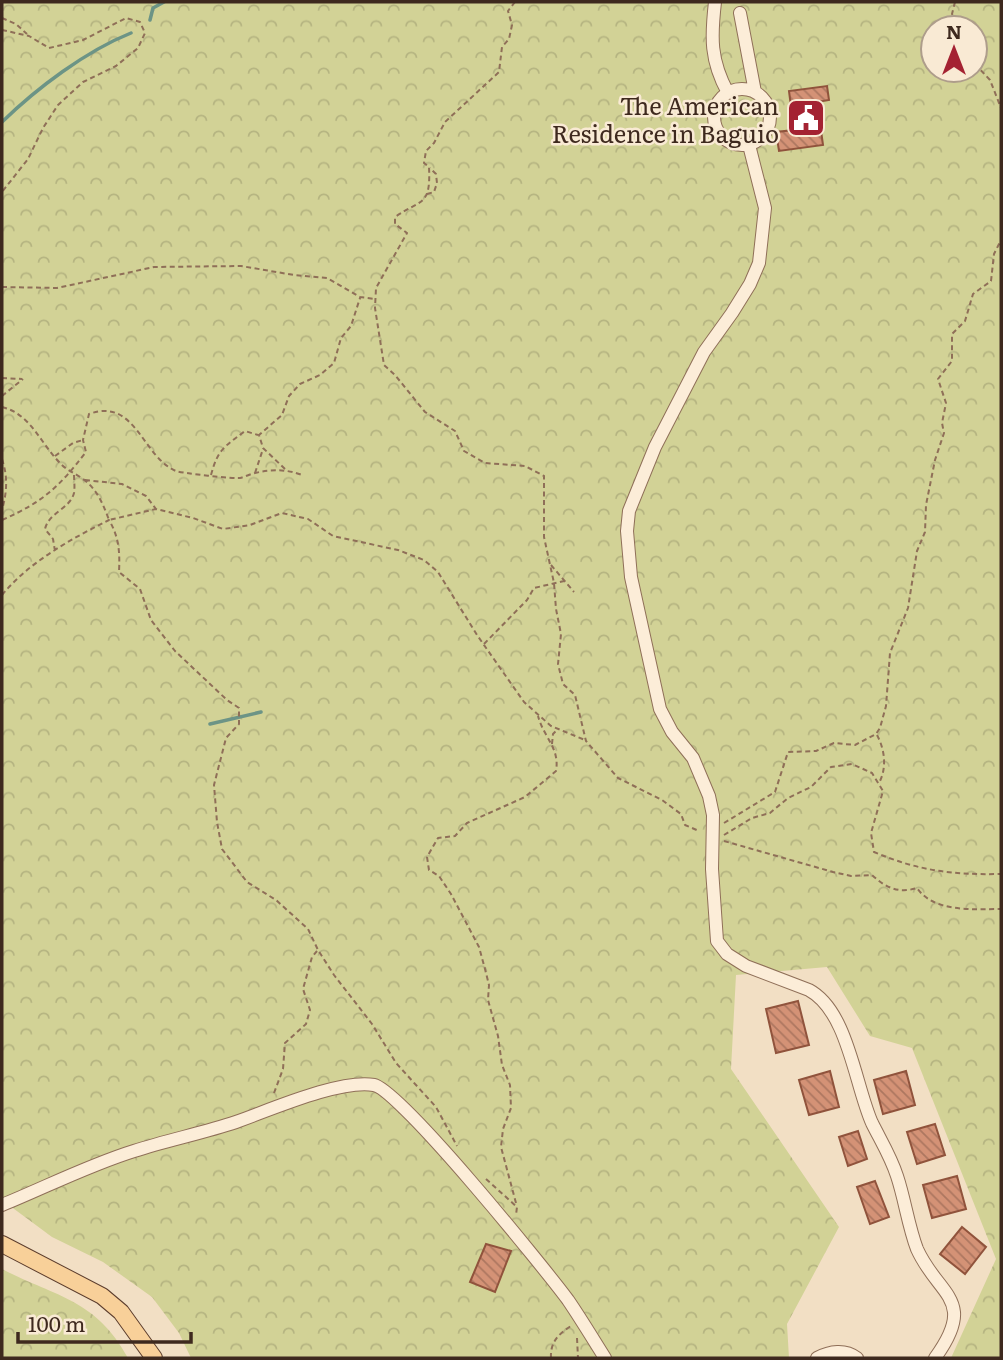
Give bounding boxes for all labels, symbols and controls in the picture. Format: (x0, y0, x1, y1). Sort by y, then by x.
north arrow (919, 14, 989, 84)
text: N (946, 17, 962, 45)
place label: The American Residence in Baguio (552, 87, 779, 150)
public building icon: The American Residence in Baguio (785, 97, 827, 139)
scale bar (18, 1300, 191, 1344)
text: 100 m (28, 1307, 85, 1338)

